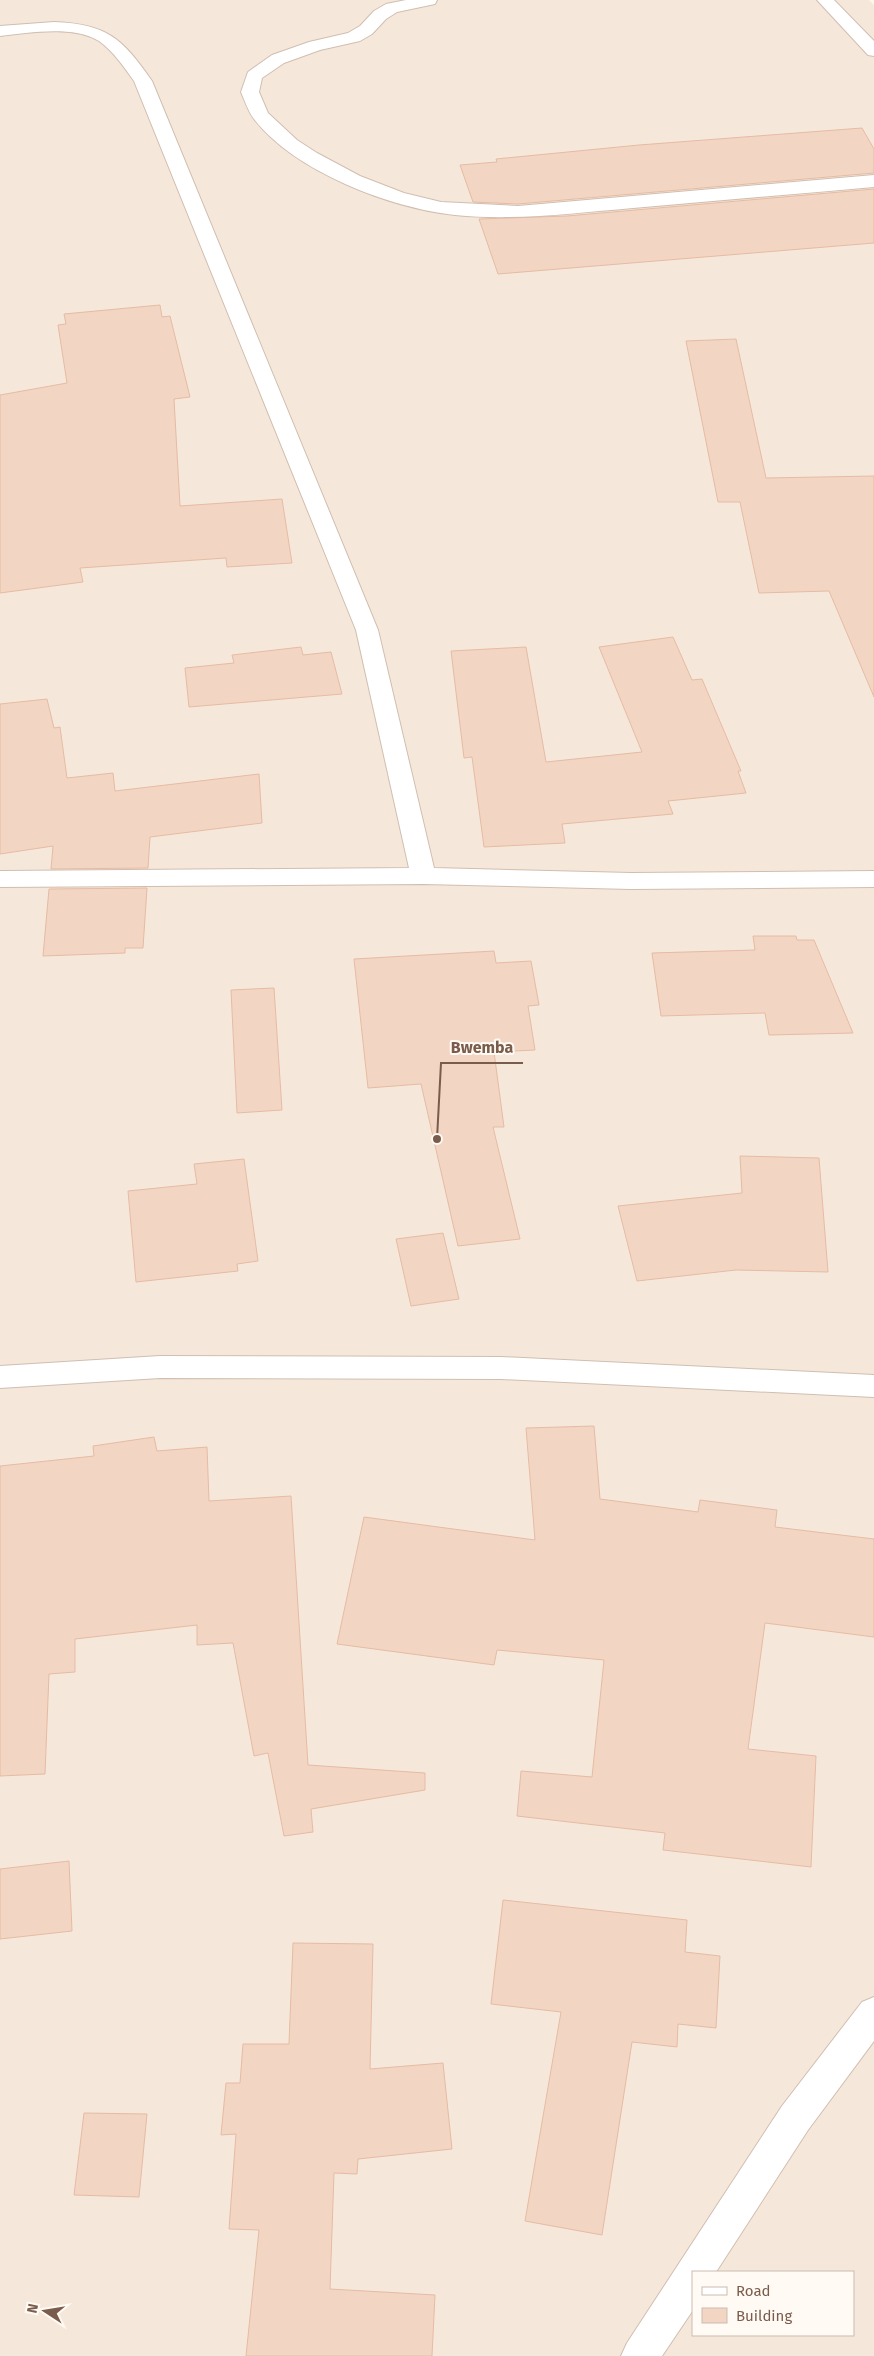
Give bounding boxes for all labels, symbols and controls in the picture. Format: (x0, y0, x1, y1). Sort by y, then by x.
callout: Bwemba (441, 1032, 523, 1063)
text: Bwemba (451, 1038, 513, 1057)
legend (692, 2271, 854, 2336)
text: Road (736, 2282, 771, 2300)
north arrow (20, 2286, 70, 2336)
text: N (23, 2302, 42, 2315)
text: Building (736, 2307, 792, 2325)

